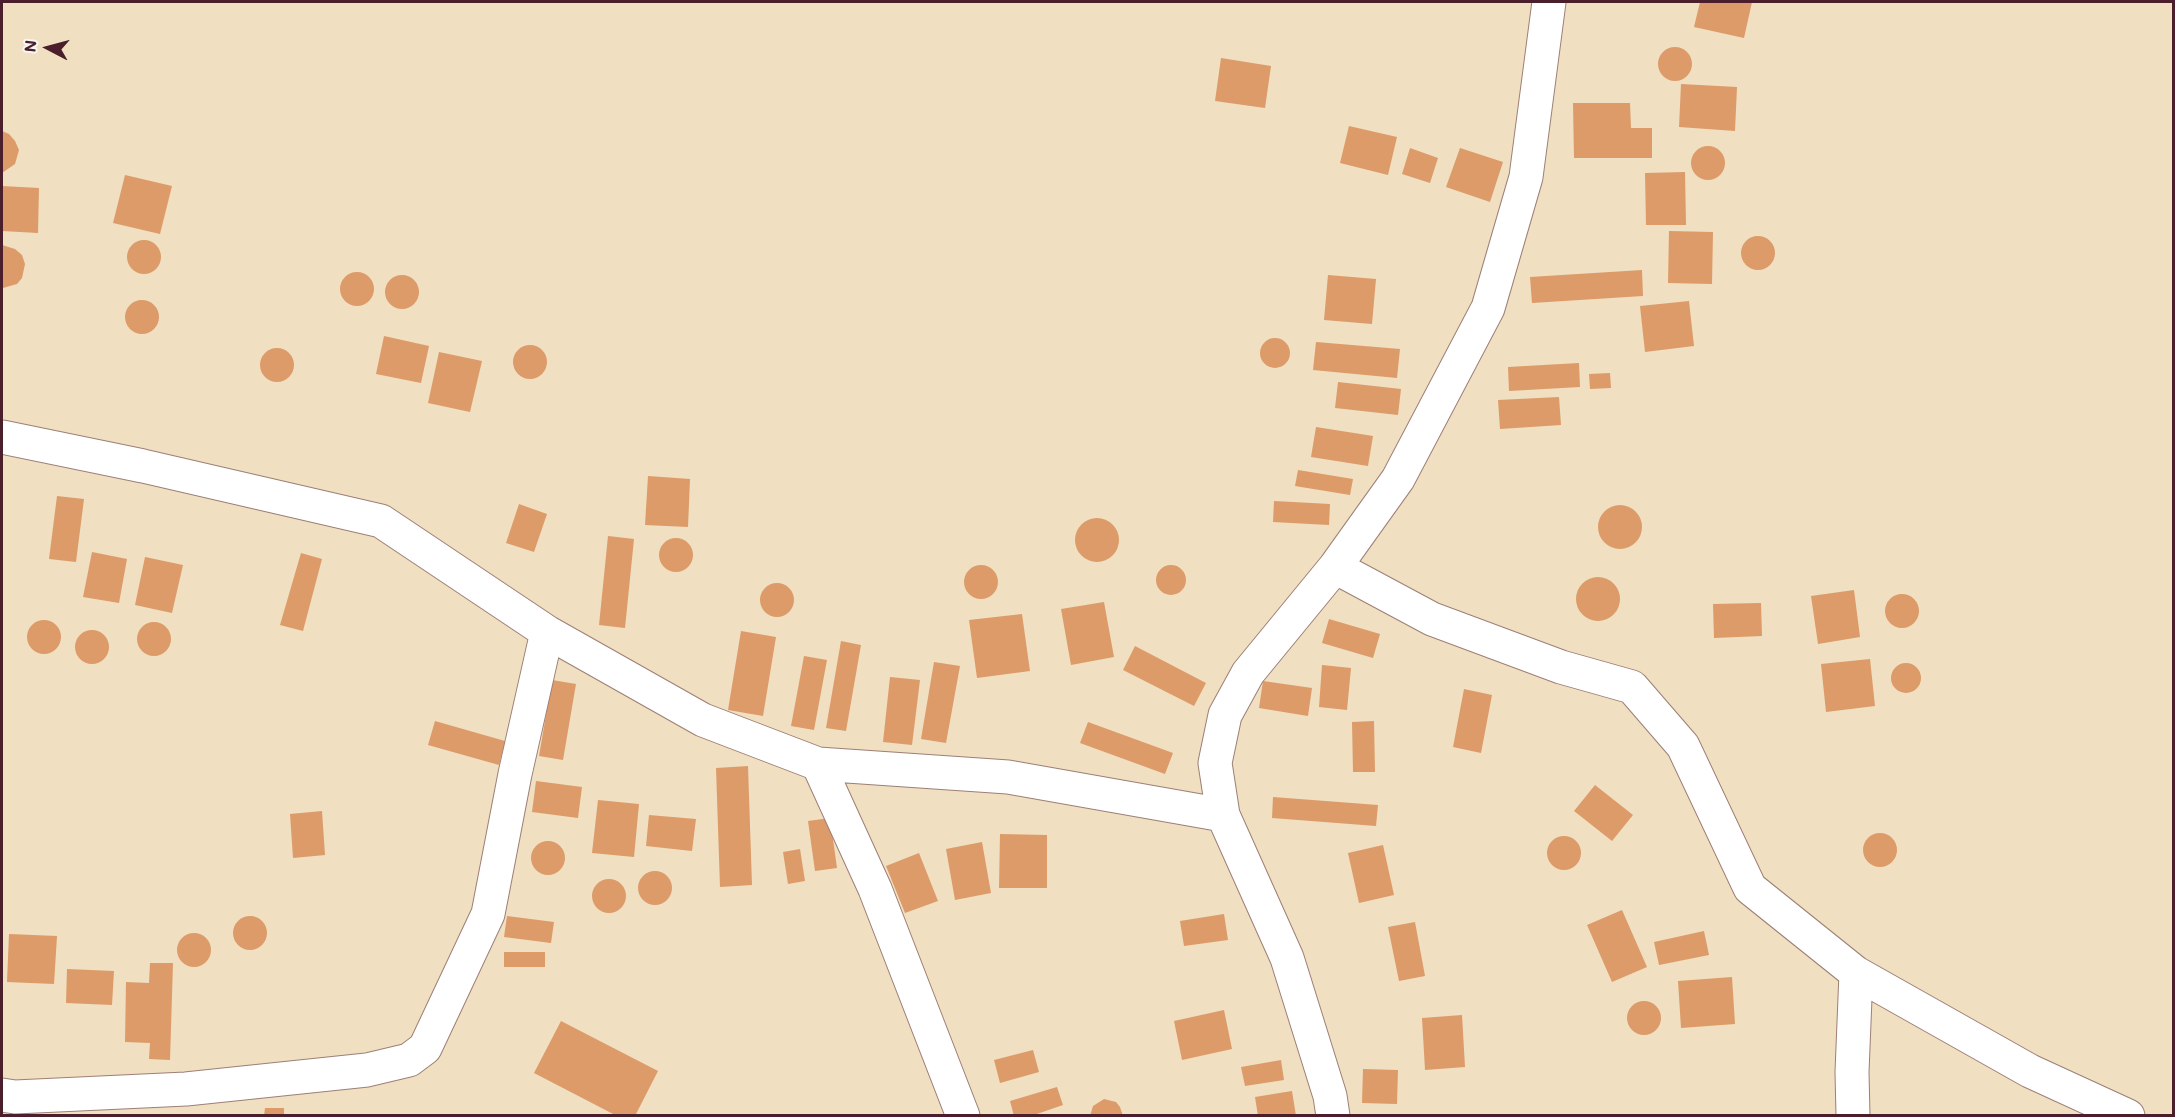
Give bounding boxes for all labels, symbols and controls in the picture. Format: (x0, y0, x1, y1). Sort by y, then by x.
north arrow (18, 18, 78, 78)
text: N (19, 39, 41, 53)

